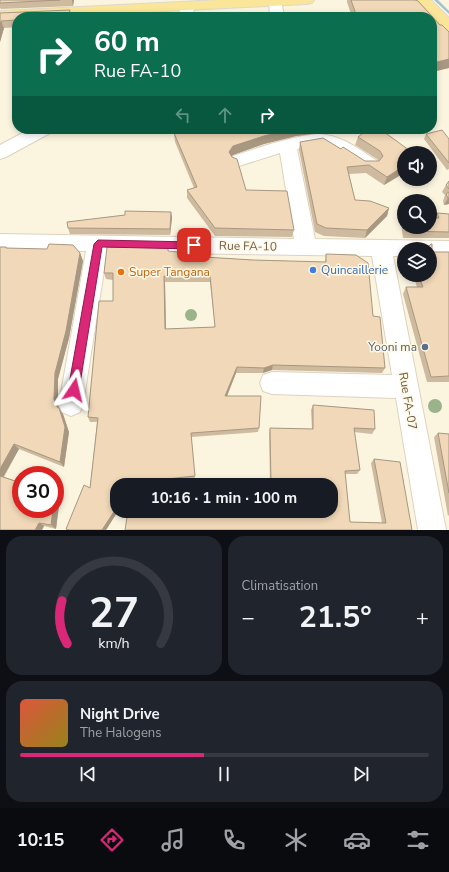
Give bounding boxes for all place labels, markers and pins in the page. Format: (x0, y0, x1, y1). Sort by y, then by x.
pin (177, 228, 211, 262)
place label: Quincaillerie (321, 262, 388, 278)
place label: Super Tangana (129, 264, 210, 280)
marker: Quincaillerie (308, 265, 318, 275)
marker: Super Tangana (116, 267, 126, 277)
place label: Yooni ma (367, 339, 417, 355)
marker: Yooni ma (420, 342, 430, 352)

